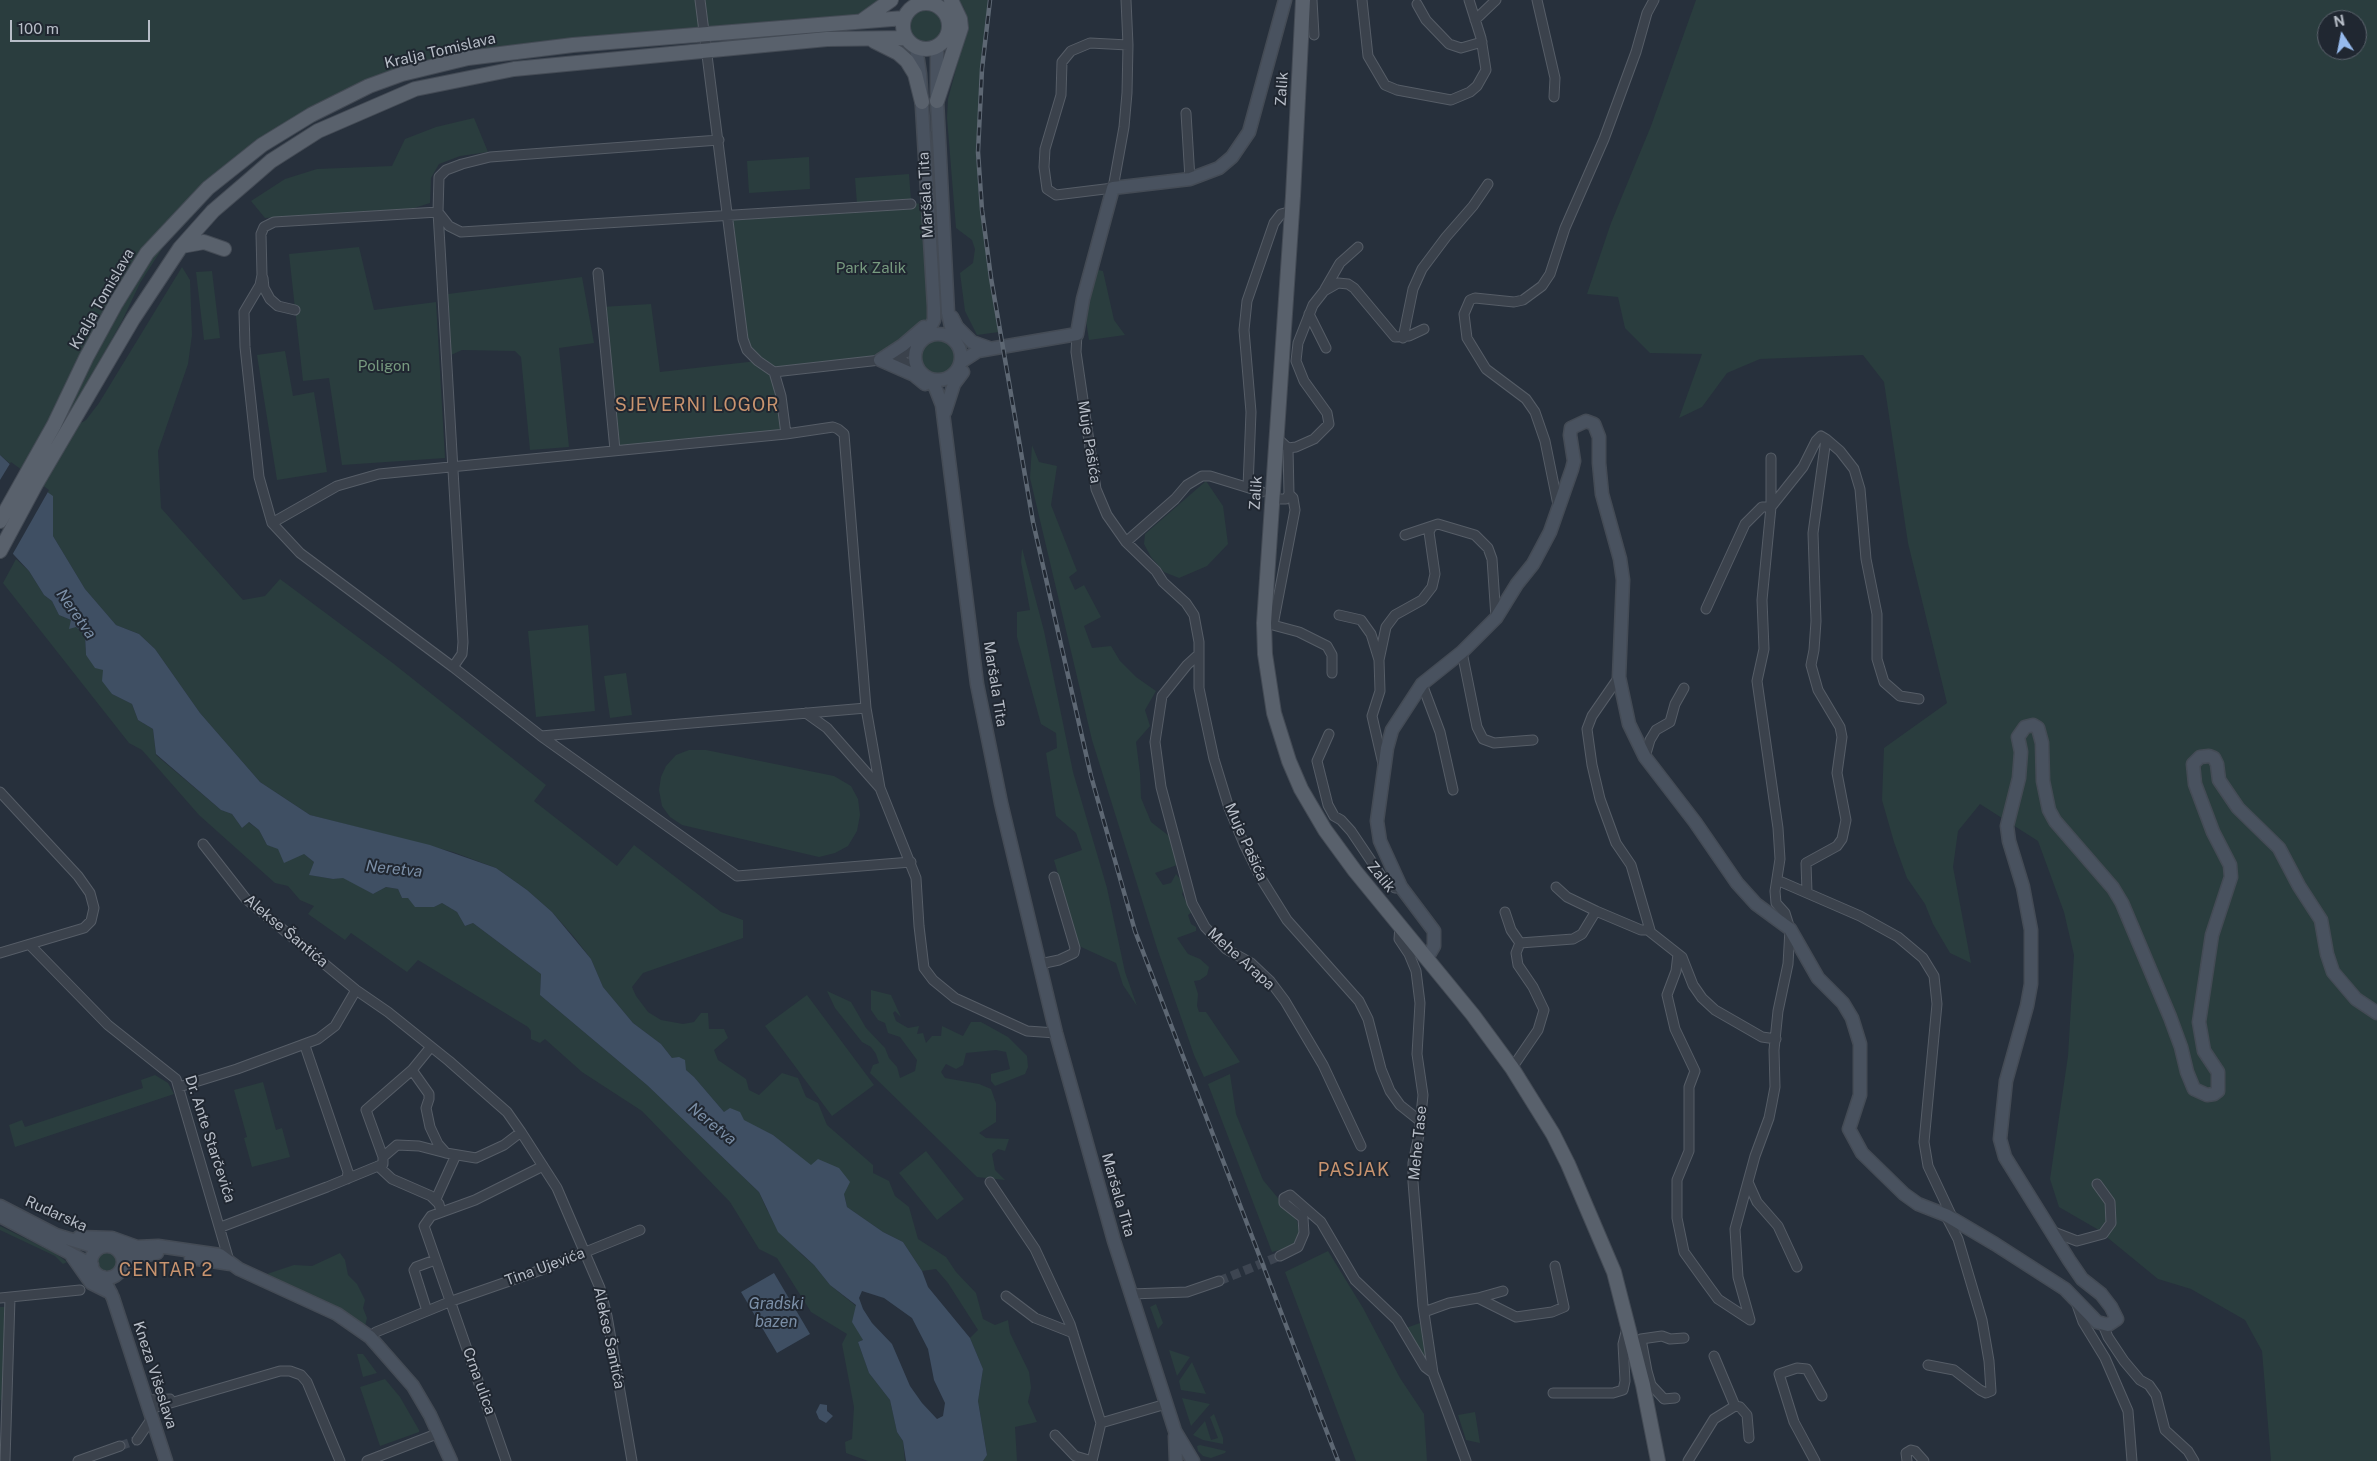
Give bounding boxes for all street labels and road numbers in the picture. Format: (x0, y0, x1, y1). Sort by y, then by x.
street label: Kralja Tomislava (383, 29, 497, 73)
street label: Zalik (1272, 71, 1292, 107)
street label: Maršala Tita (915, 151, 937, 239)
street label: Kralja Tomislava (66, 245, 138, 353)
street label: Muje Pašića (1074, 399, 1104, 485)
street label: Zalik (1246, 475, 1266, 511)
street label: Maršala Tita (979, 640, 1011, 728)
street label: Muje Pašića (1221, 800, 1271, 884)
street label: Zalik (1363, 858, 1399, 896)
street label: Alekse Šantića (240, 891, 332, 971)
street label: Mehe Arapa (1204, 924, 1278, 994)
street label: Dr. Ante Starčevića (181, 1073, 239, 1205)
street label: Mehe Tase (1405, 1105, 1431, 1181)
street label: Maršala Tita (1097, 1151, 1139, 1239)
street label: Rudarska (22, 1192, 90, 1236)
street label: Tina Ujevića (503, 1244, 587, 1290)
street label: Alekse Šantića (589, 1285, 629, 1391)
street label: Kneza Višeslava (129, 1319, 181, 1431)
street label: Crna ulica (459, 1345, 499, 1417)

